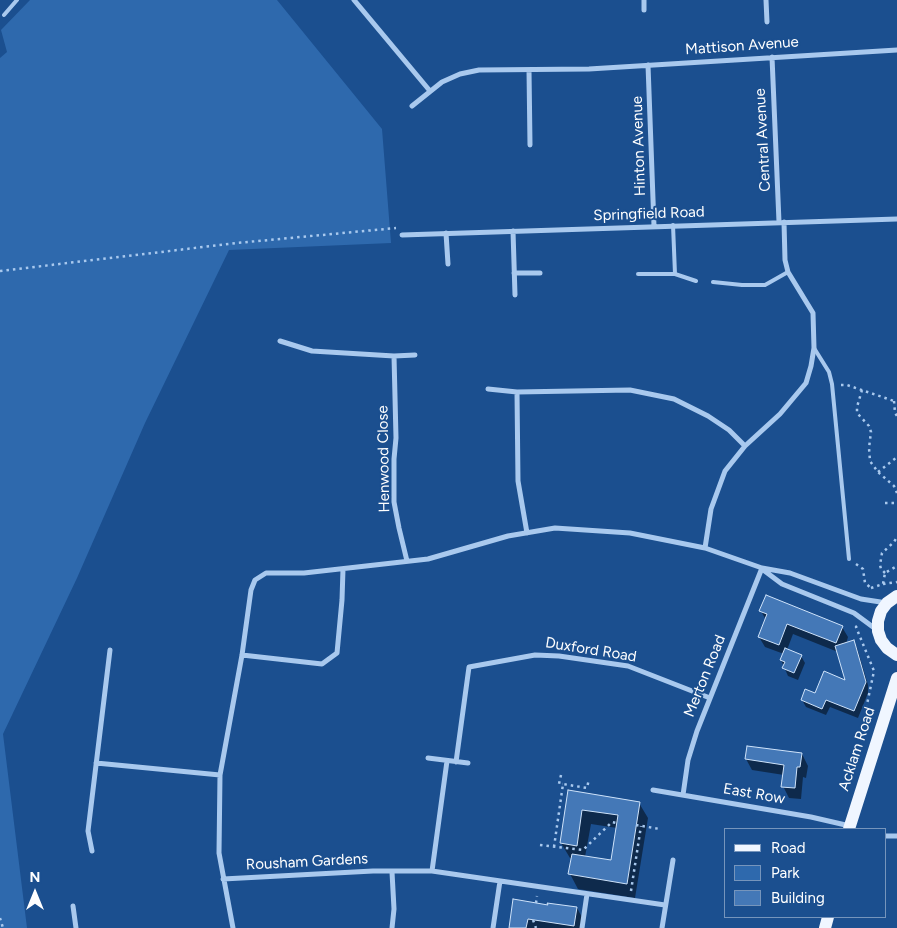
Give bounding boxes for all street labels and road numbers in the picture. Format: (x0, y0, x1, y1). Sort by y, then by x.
street label: Mattison Avenue (685, 33, 799, 59)
street label: Central Avenue (751, 88, 775, 192)
street label: Hinton Avenue (628, 96, 650, 196)
street label: Springfield Road (593, 203, 705, 225)
street label: Henwood Close (374, 405, 394, 513)
street label: Merton Road (680, 632, 730, 720)
street label: Duxford Road (544, 634, 638, 666)
street label: Acklam Road (835, 705, 879, 793)
street label: East Row (722, 780, 786, 808)
street label: Rousham Gardens (245, 850, 369, 874)

